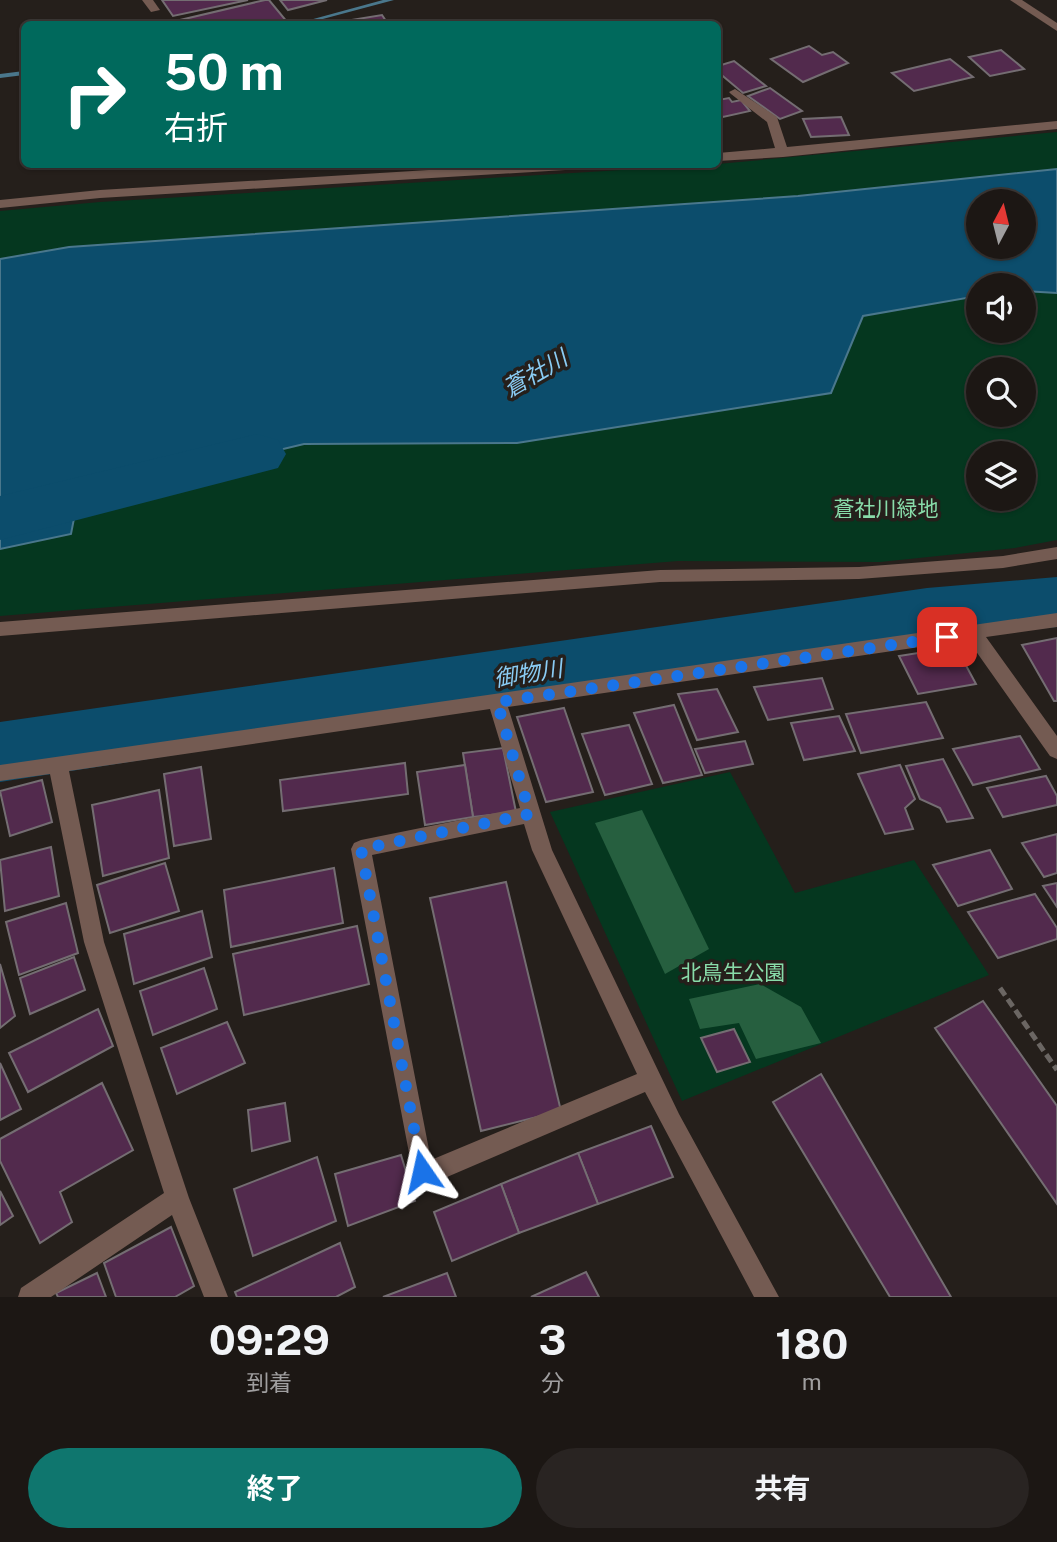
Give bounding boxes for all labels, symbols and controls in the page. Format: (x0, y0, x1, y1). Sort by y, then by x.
text: 50 m (164, 43, 284, 101)
icon: right (49, 49, 140, 140)
text: 右折 (164, 109, 228, 146)
north arrow (966, 189, 1036, 259)
map controls (966, 189, 1036, 511)
button: sound (966, 273, 1036, 343)
water label: 蒼社川 (498, 343, 574, 402)
button: search (966, 357, 1036, 427)
button: layers (966, 441, 1036, 511)
park label: 蒼社川緑地 (834, 496, 939, 521)
pin (917, 607, 977, 667)
icon: arrive (928, 618, 966, 656)
water label: 御物川 (492, 654, 567, 692)
park label: 北鳥生公園 (681, 960, 786, 985)
position arrow (385, 1134, 459, 1208)
text: 09:29 (209, 1315, 330, 1364)
text: 3 (539, 1315, 566, 1364)
text: 180 (775, 1319, 848, 1368)
text: m (802, 1368, 822, 1395)
text: 到着 (246, 1369, 292, 1396)
text: 分 (541, 1369, 564, 1396)
button: 終了 (28, 1448, 522, 1528)
button: 共有 (536, 1448, 1029, 1528)

